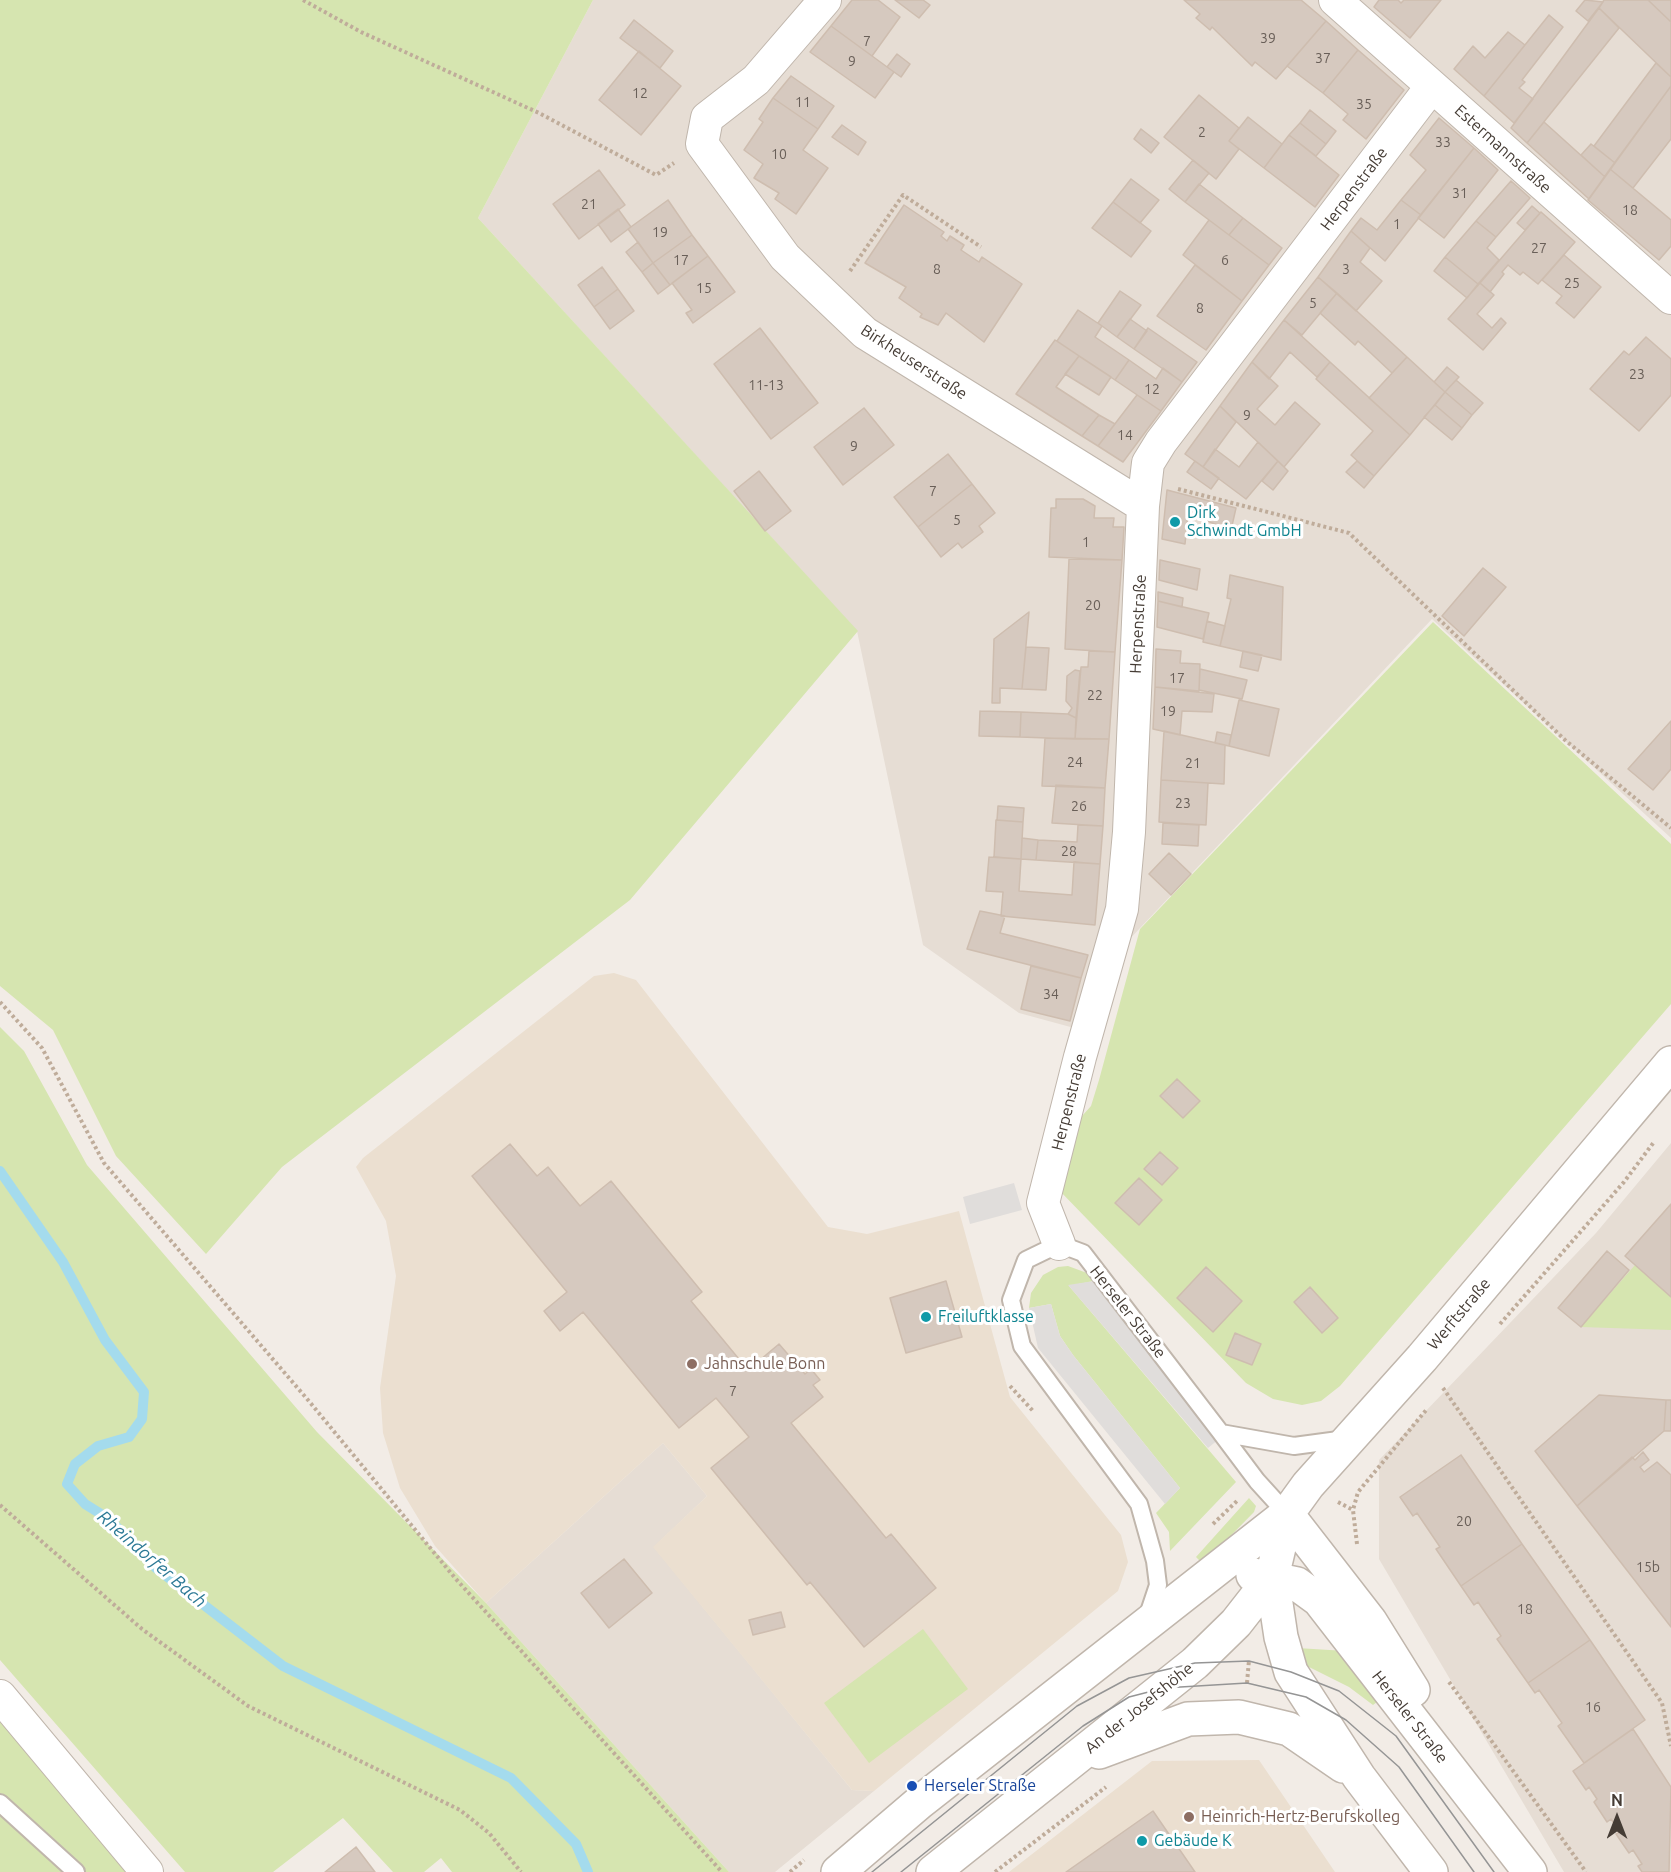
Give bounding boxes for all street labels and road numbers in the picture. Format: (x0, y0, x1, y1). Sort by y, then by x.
street label: Estermannstraße (1451, 101, 1555, 197)
street label: Herpenstraße (1316, 144, 1392, 234)
street label: Birkheuserstraße (857, 320, 971, 404)
street label: Herpenstraße (1126, 574, 1150, 674)
street label: Herpenstraße (1048, 1051, 1090, 1153)
street label: Herseler Straße (1086, 1262, 1170, 1362)
street label: Werftstraße (1423, 1274, 1495, 1354)
street label: An der Josefshöhe (1081, 1658, 1197, 1758)
street label: Herseler Straße (1368, 1667, 1452, 1767)

